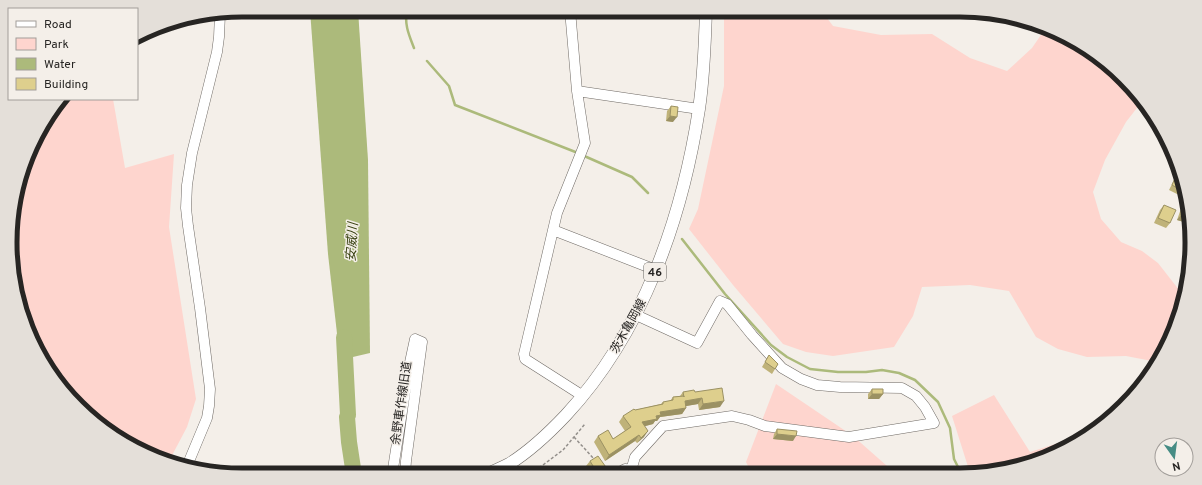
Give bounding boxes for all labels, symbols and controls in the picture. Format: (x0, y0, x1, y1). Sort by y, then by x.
legend (8, 8, 138, 100)
text: Road (44, 17, 72, 33)
text: Park (44, 37, 69, 53)
text: Water (44, 57, 76, 73)
text: Building (44, 77, 88, 93)
water label: 安威川 (344, 220, 362, 262)
road number: 46 (644, 263, 666, 281)
street label: 茨木亀岡線 (607, 296, 650, 357)
street label: 余野車作線旧道 (388, 360, 416, 446)
north arrow (1154, 437, 1194, 477)
text: N (1171, 458, 1182, 473)

